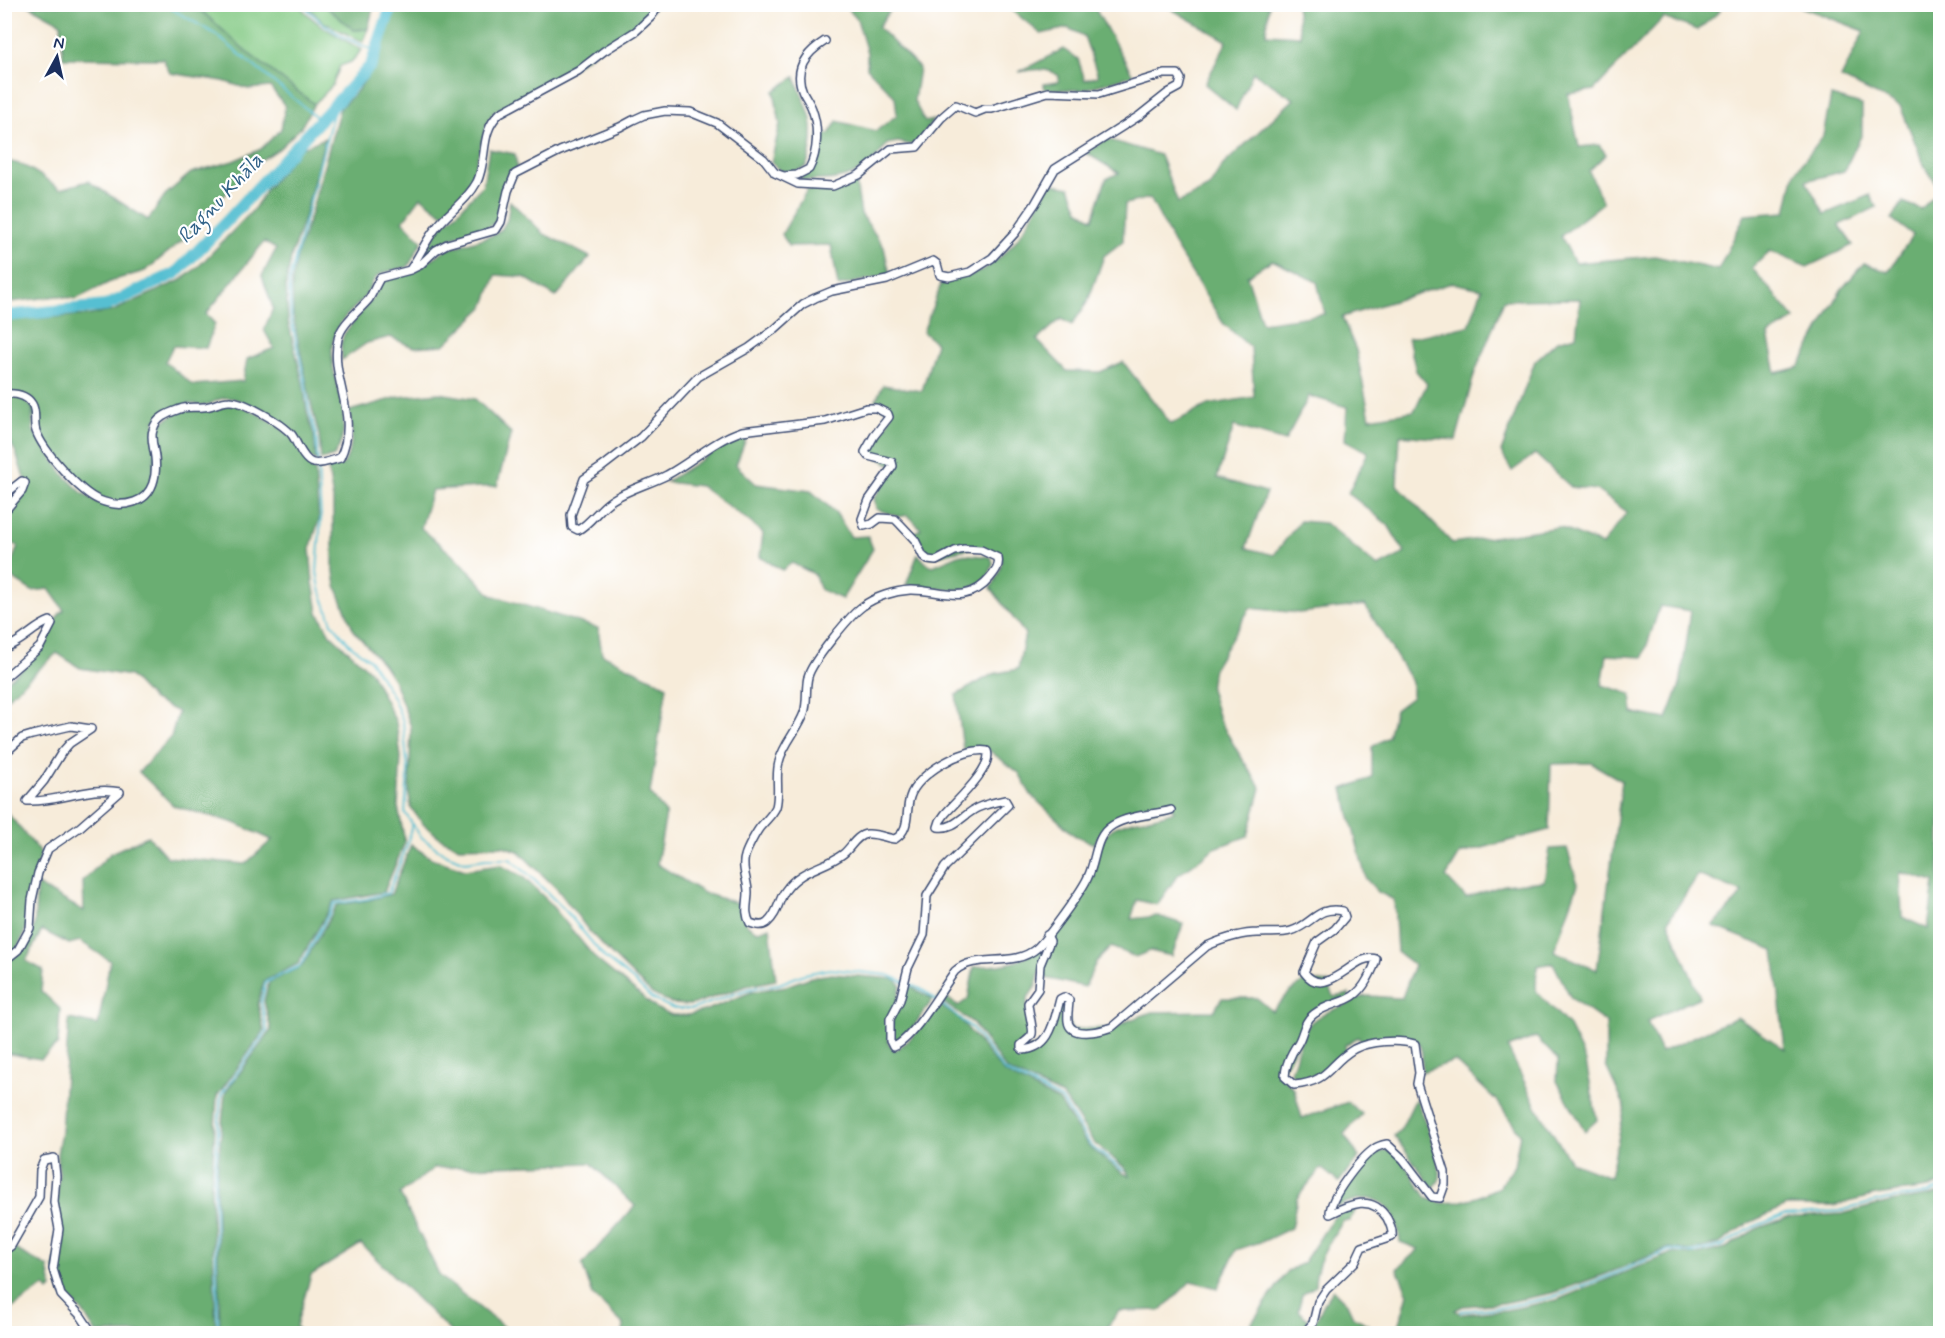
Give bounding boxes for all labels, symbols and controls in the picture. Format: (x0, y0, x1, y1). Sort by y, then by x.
north arrow (27, 27, 87, 87)
text: N (52, 32, 66, 55)
water label: Ragnu Khāla (171, 147, 272, 251)

